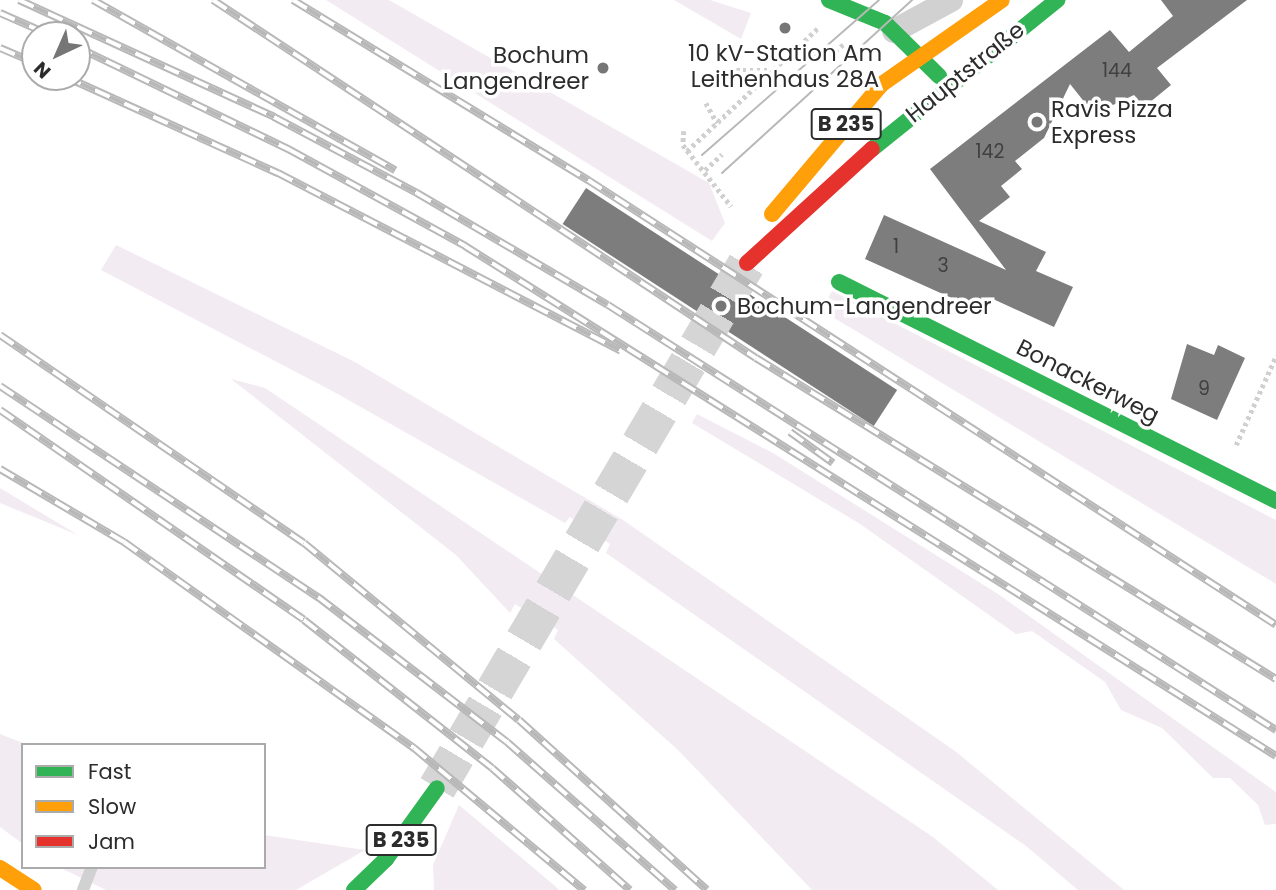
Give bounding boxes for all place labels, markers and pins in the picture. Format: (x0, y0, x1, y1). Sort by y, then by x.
marker: 10 kV-Station Am Leithenhaus 28A (777, 20, 793, 36)
place label: 10 kV-Station Am Leithenhaus 28A (688, 39, 882, 93)
place label: Bochum Langendreer (443, 41, 589, 95)
marker: Bochum Langendreer (595, 60, 611, 76)
place label: Ravis Pizza Express (1051, 95, 1173, 149)
marker: Ravis Pizza Express (1029, 114, 1045, 130)
place label: Bochum-Langendreer (737, 292, 992, 320)
marker: Bochum-Langendreer (711, 296, 731, 316)

